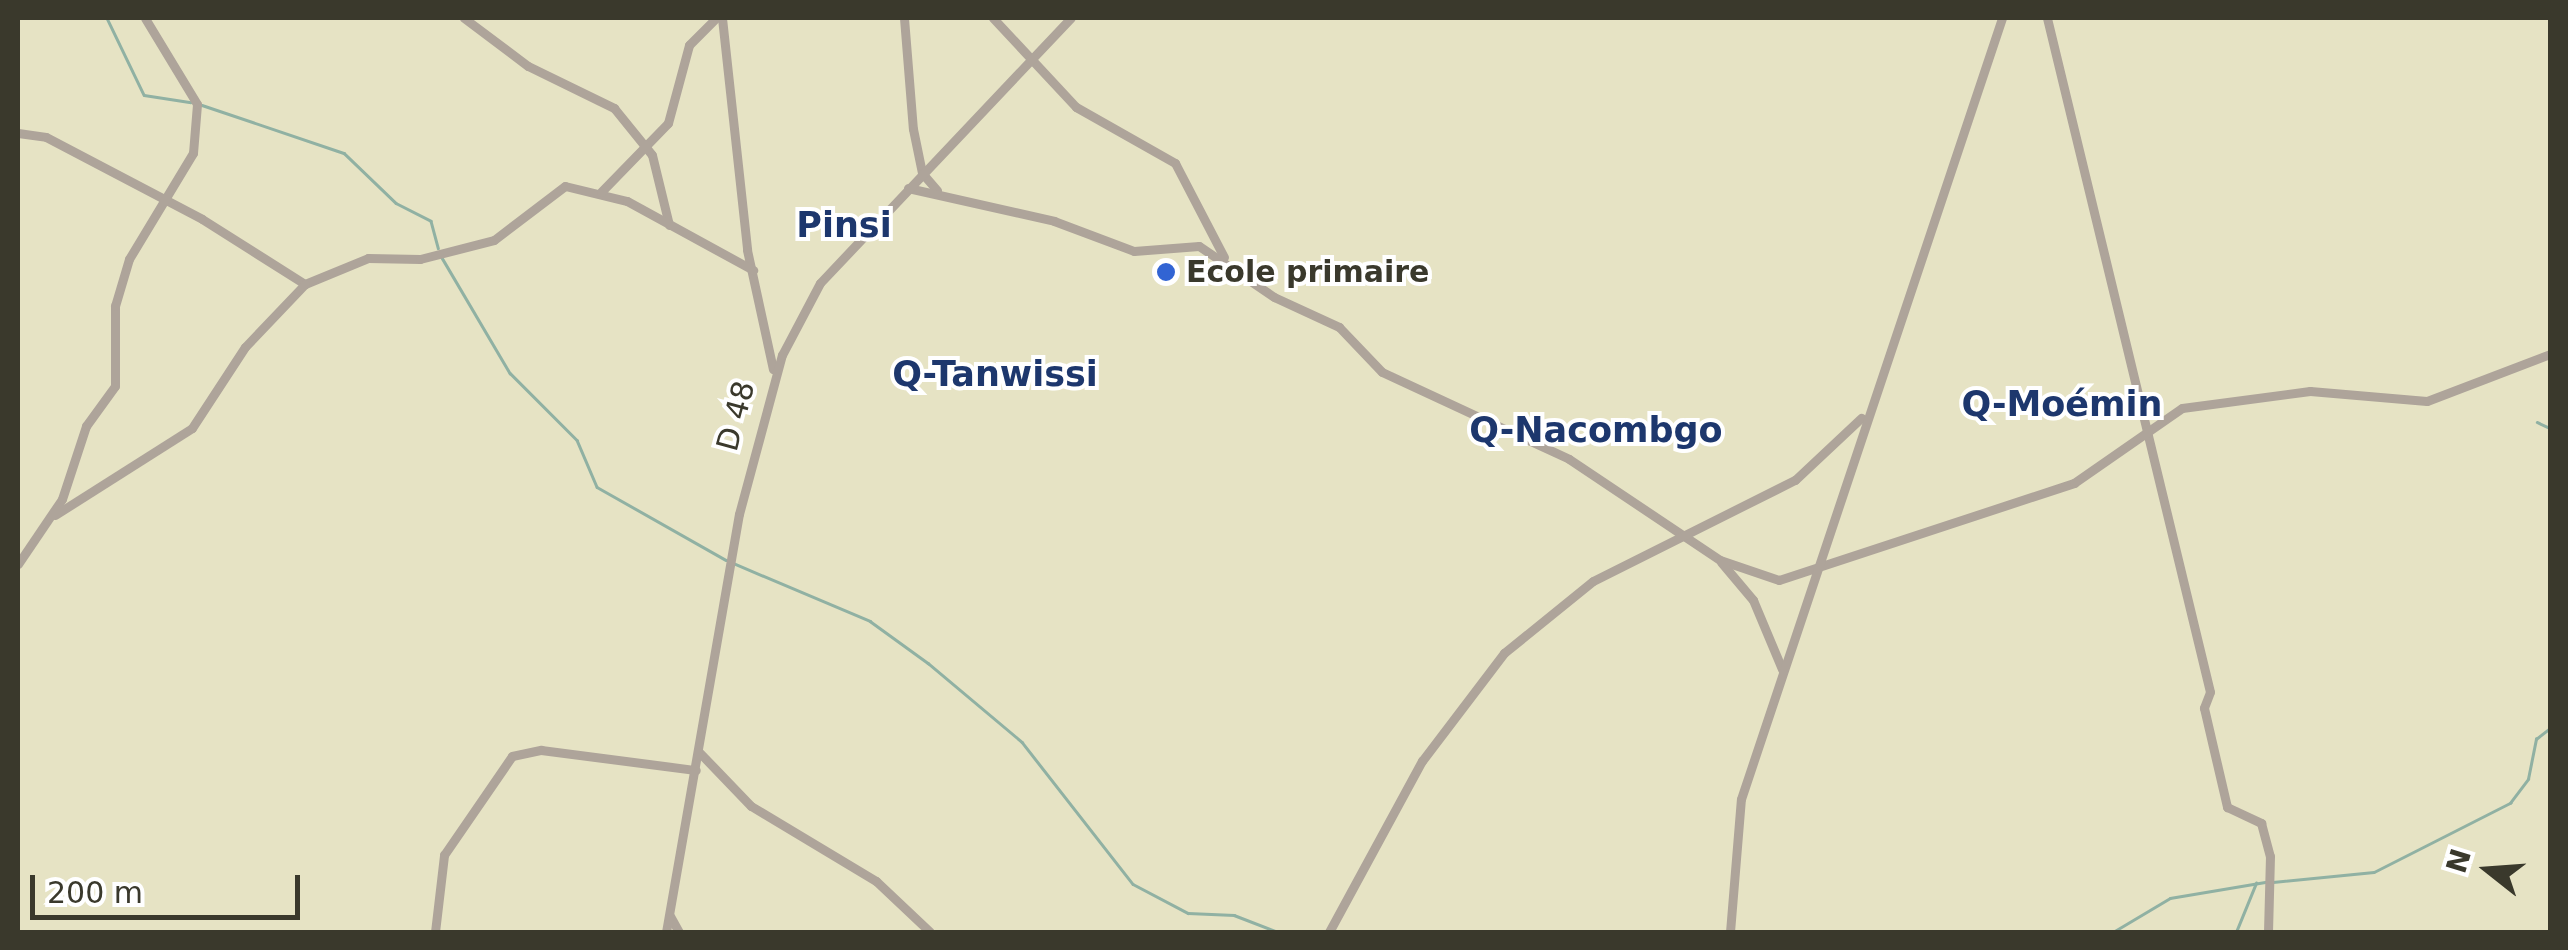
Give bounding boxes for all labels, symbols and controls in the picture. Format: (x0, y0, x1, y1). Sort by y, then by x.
district label: Pinsi (796, 204, 892, 246)
place label: Ecole primaire (1186, 254, 1429, 290)
marker: Ecole primaire (1155, 261, 1177, 283)
district label: Q-Tanwissi (892, 353, 1098, 395)
street label: D 48 (709, 377, 763, 455)
district label: Q-Moémin (1962, 383, 2162, 425)
district label: Q-Nacombgo (1469, 409, 1723, 451)
north arrow (2438, 820, 2538, 920)
text: N (2440, 845, 2478, 877)
scale bar (35, 855, 305, 917)
text: 200 m (47, 875, 143, 910)

